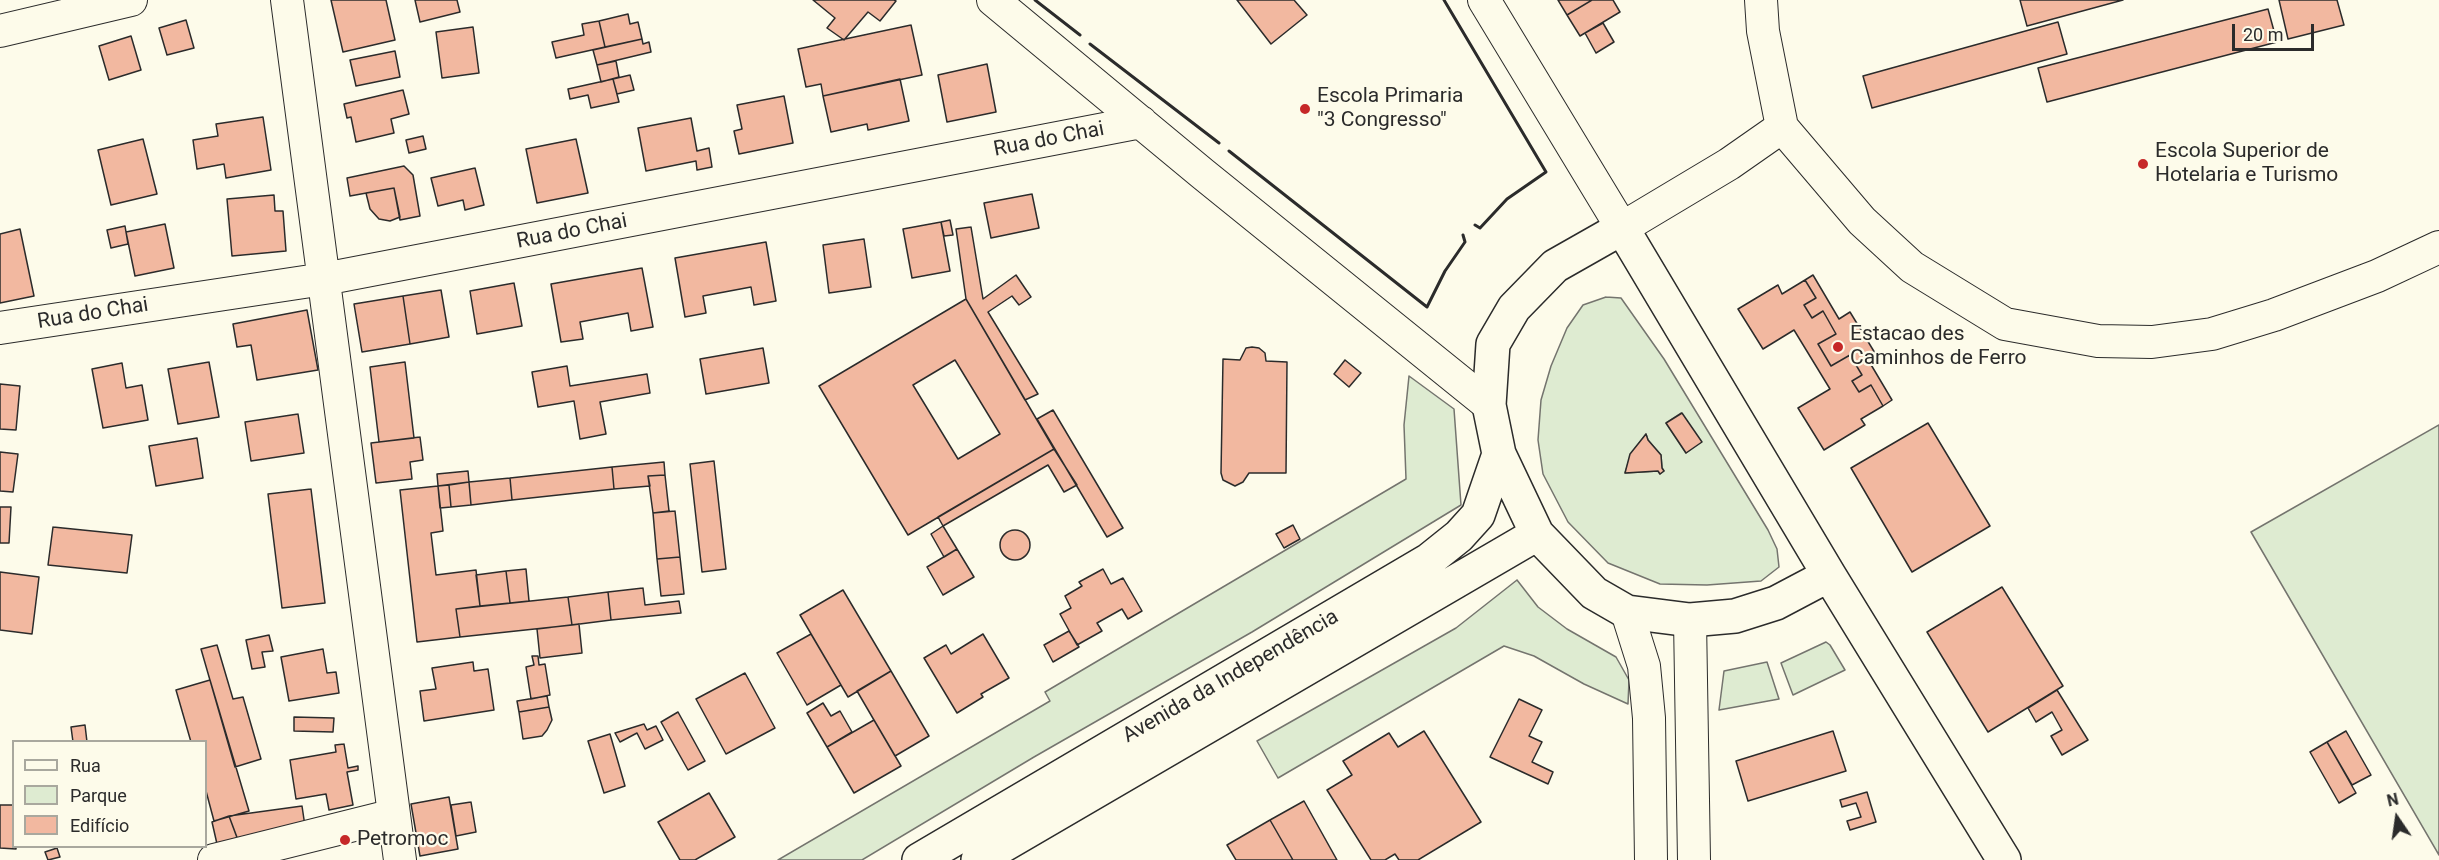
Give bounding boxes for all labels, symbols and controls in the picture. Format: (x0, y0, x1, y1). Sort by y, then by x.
scale bar (2235, 12, 2318, 50)
text: 20 m (2243, 24, 2283, 45)
place label: Escola Primaria "3 Congresso" (1317, 84, 1463, 134)
marker: Escola Primaria "3 Congresso" (1298, 102, 1312, 116)
street label: Rua do Chai (992, 117, 1106, 163)
place label: Escola Superior de Hotelaria e Turismo (2155, 139, 2338, 189)
marker: Escola Superior de Hotelaria e Turismo (2136, 157, 2150, 171)
street label: Rua do Chai (515, 209, 629, 255)
street label: Rua do Chai (36, 293, 150, 335)
place label: Estacao des Caminhos de Ferro (1850, 322, 2027, 372)
marker: Estacao des Caminhos de Ferro (1831, 340, 1845, 354)
street label: Avenida da Independência (1119, 605, 1343, 749)
legend (12, 740, 207, 848)
text: Rua (70, 755, 101, 776)
text: Parque (70, 785, 127, 806)
north arrow (2367, 788, 2427, 848)
text: N (2385, 789, 2400, 811)
text: Edifício (70, 815, 129, 836)
place label: Petromoc (357, 827, 448, 853)
marker: Petromoc (338, 833, 352, 847)

